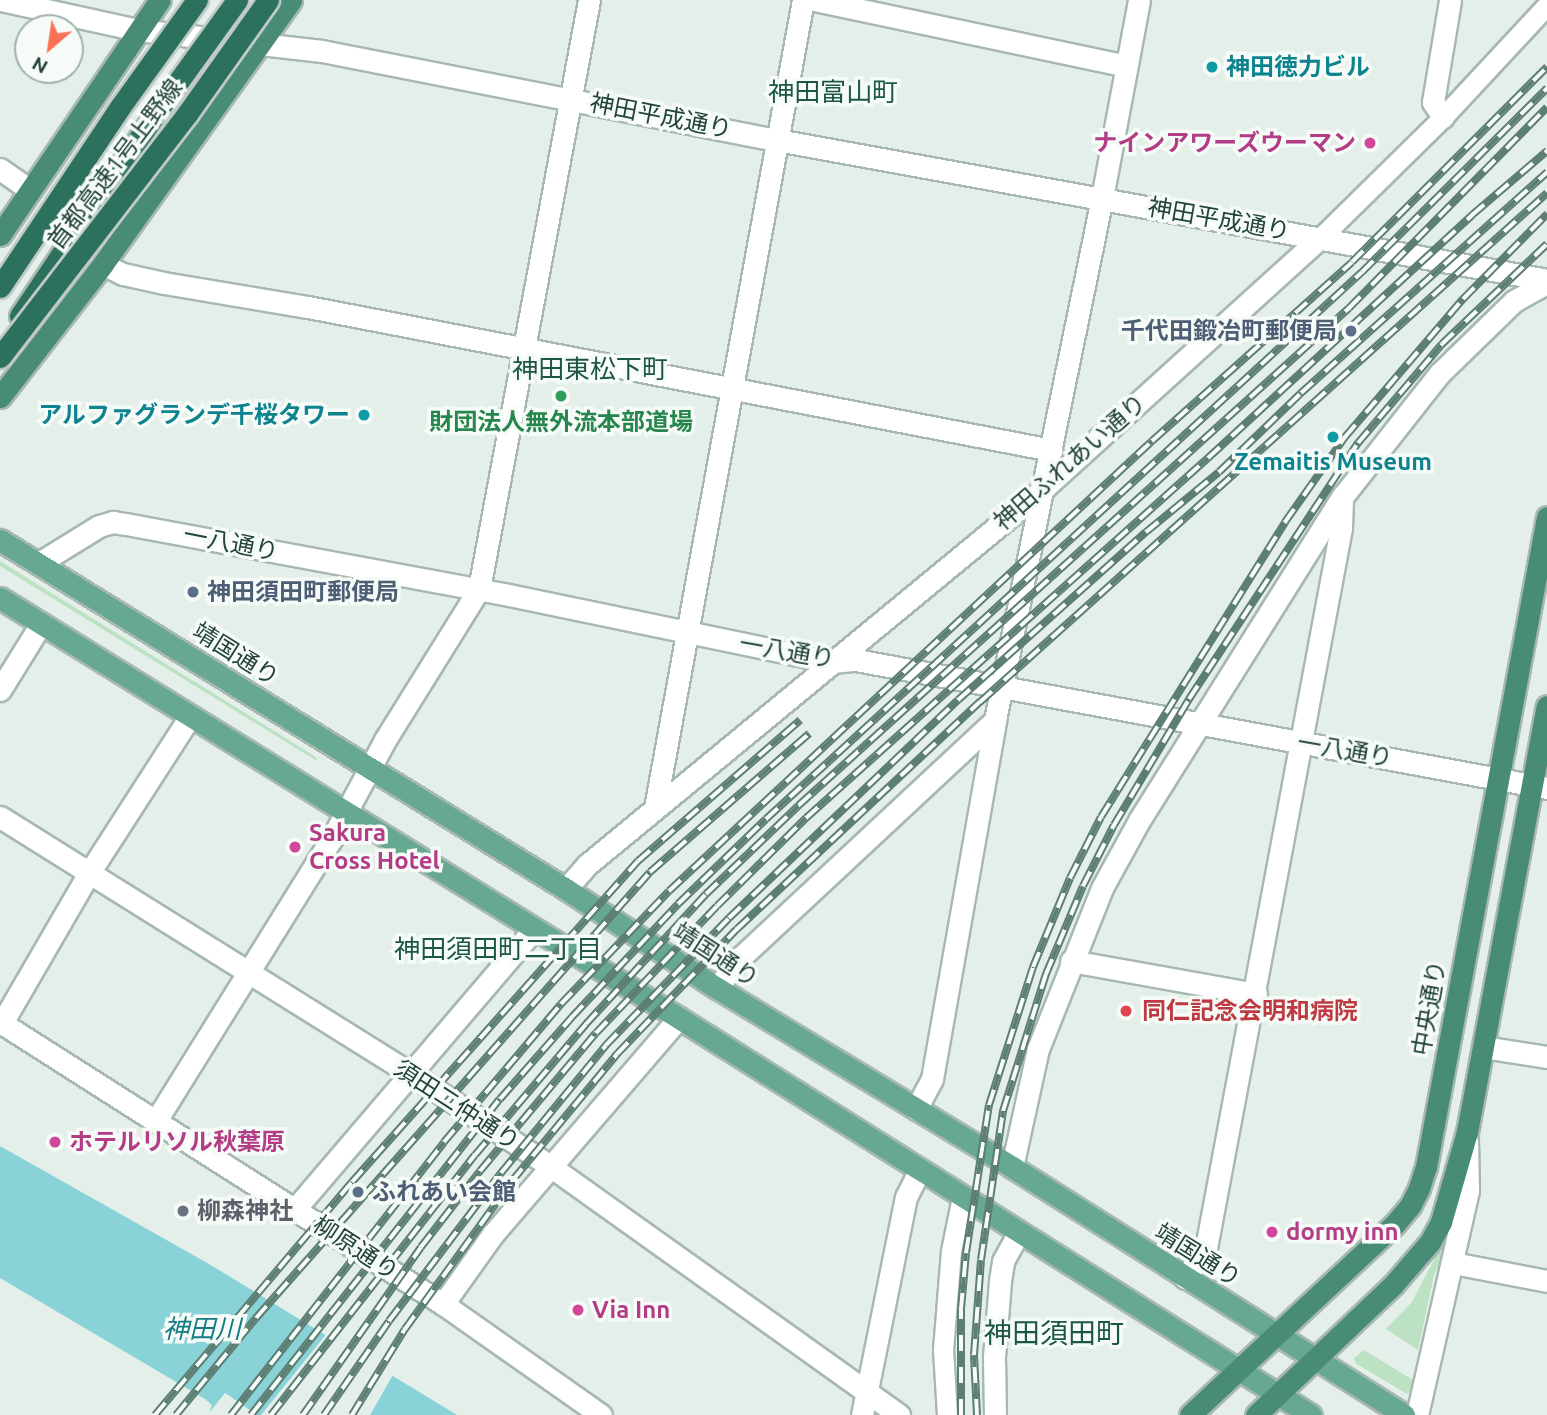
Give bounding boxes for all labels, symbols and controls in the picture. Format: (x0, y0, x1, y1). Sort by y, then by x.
north arrow (14, 14, 84, 84)
text: N (28, 53, 51, 79)
place label: 神田徳力ビル (1226, 53, 1370, 81)
marker: 神田徳力ビル (1204, 59, 1220, 75)
street label: 首都高速1号上野線 (42, 73, 188, 255)
district label: 神田富山町 (768, 76, 898, 108)
street label: 神田平成通り (588, 88, 734, 144)
place label: ナインアワーズウーマン (1092, 129, 1356, 157)
marker: ナインアワーズウーマン (1362, 135, 1378, 151)
street label: 神田平成通り (1146, 192, 1292, 246)
place label: 千代田鍛冶町郵便局 (1121, 317, 1337, 345)
marker: 千代田鍛冶町郵便局 (1343, 323, 1359, 339)
district label: 神田東松下町 (512, 353, 668, 385)
marker: 財団法人無外流本部道場 (553, 388, 569, 404)
street label: 神田ふれあい通り (988, 388, 1152, 536)
place label: アルファグランデ千桜タワー (38, 401, 350, 429)
marker: アルファグランデ千桜タワー (356, 407, 372, 423)
place label: 財団法人無外流本部道場 (429, 408, 693, 436)
marker: Zemaitis Museum (1325, 429, 1341, 445)
place label: Zemaitis Museum (1234, 448, 1432, 476)
street label: 一八通り (181, 520, 281, 566)
place label: 神田須田町郵便局 (207, 578, 399, 606)
marker: 神田須田町郵便局 (185, 584, 201, 600)
street label: 靖国通り (188, 616, 284, 692)
street label: 一八通り (737, 628, 837, 674)
street label: 一八通り (1295, 727, 1395, 773)
place label: Sakura Cross Hotel (309, 819, 440, 875)
marker: Sakura Cross Hotel (287, 839, 303, 855)
street label: 靖国通り (668, 917, 764, 993)
district label: 神田須田町二丁目 (394, 933, 602, 965)
street label: 中央通り (1406, 958, 1452, 1058)
place label: 同仁記念会明和病院 (1142, 997, 1358, 1025)
marker: 同仁記念会明和病院 (1116, 1001, 1136, 1021)
street label: 須田二仲通り (389, 1054, 525, 1156)
place label: ホテルリソル秋葉原 (69, 1128, 285, 1156)
marker: ホテルリソル秋葉原 (47, 1134, 63, 1150)
place label: ふれあい会館 (372, 1178, 516, 1206)
marker: ふれあい会館 (350, 1184, 366, 1200)
place label: 柳森神社 (197, 1197, 293, 1225)
marker: 柳森神社 (175, 1203, 191, 1219)
street label: 柳原通り (308, 1210, 404, 1286)
street label: 靖国通り (1150, 1217, 1246, 1293)
place label: dormy inn (1286, 1218, 1399, 1246)
marker: dormy inn (1264, 1224, 1280, 1240)
place label: Via Inn (592, 1296, 670, 1324)
marker: Via Inn (570, 1302, 586, 1318)
water label: 神田川 (163, 1313, 241, 1345)
district label: 神田須田町 (984, 1316, 1124, 1350)

